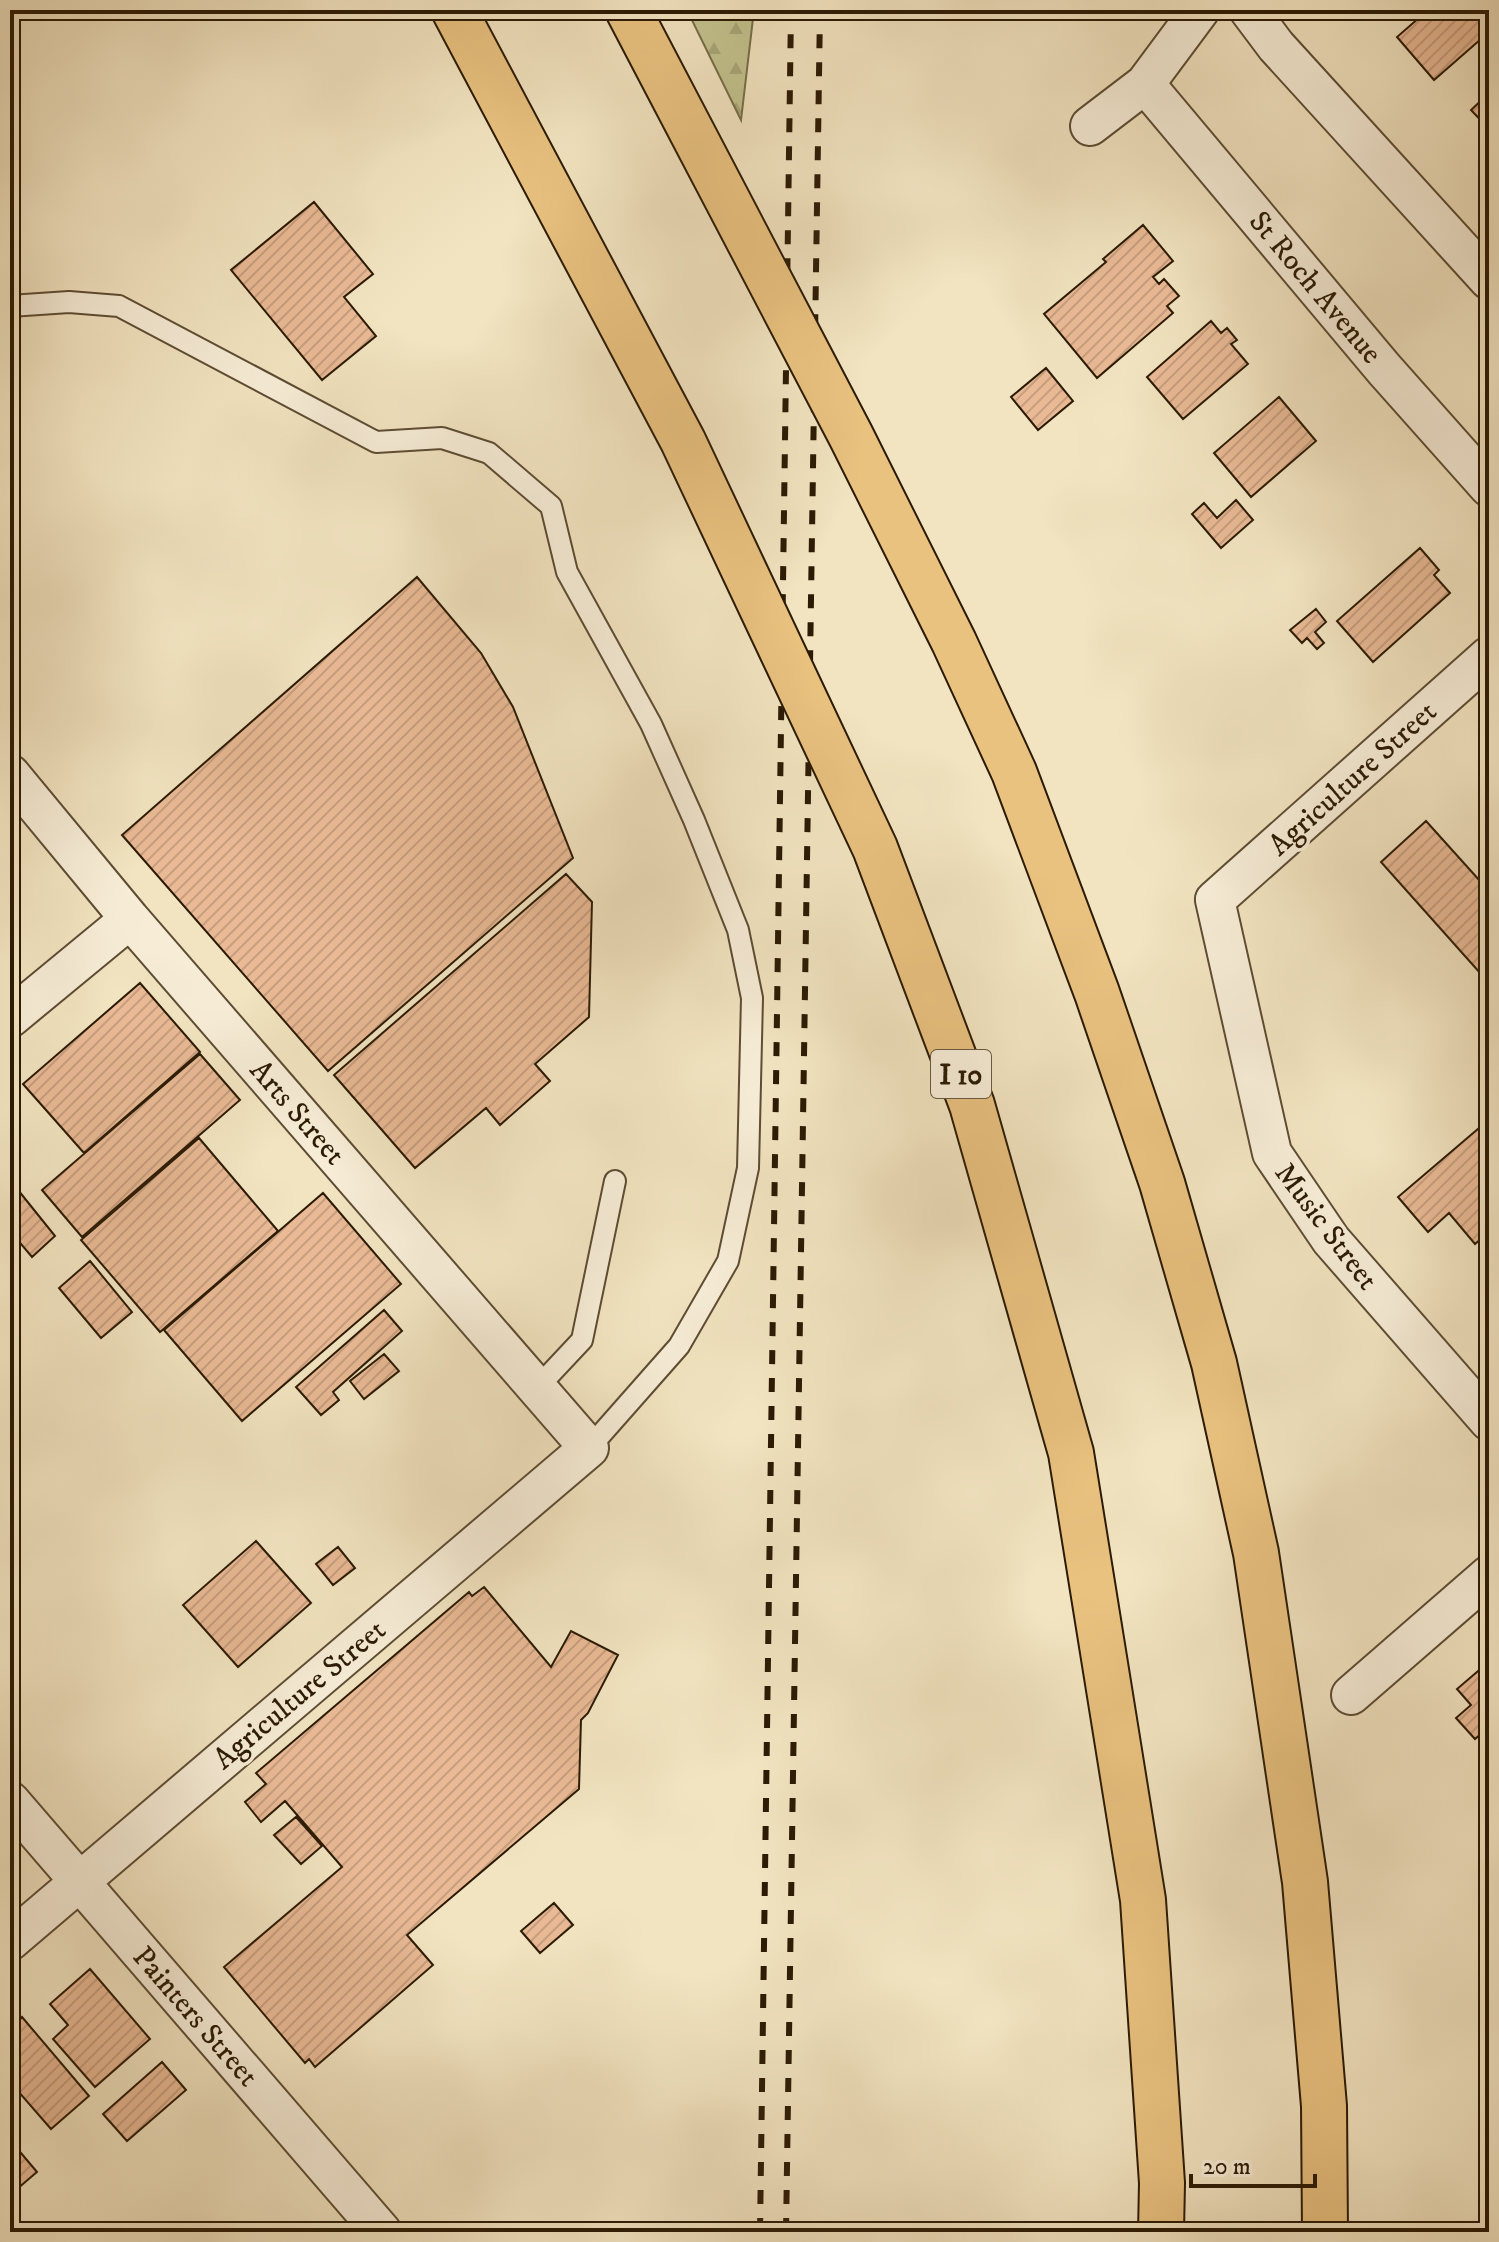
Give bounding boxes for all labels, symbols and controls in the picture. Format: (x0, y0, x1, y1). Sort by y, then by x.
street label: St Roch Avenue (1240, 204, 1389, 372)
street label: Agriculture Street (1261, 694, 1445, 864)
road number: I 10 (931, 1050, 991, 1098)
street label: Arts Street (241, 1053, 353, 1173)
street label: Music Street (1266, 1156, 1386, 1298)
street label: Agriculture Street (206, 1612, 394, 1778)
street label: Painters Street (124, 1939, 266, 2095)
scale bar (1191, 2138, 1315, 2188)
text: 20 m (1203, 2152, 1251, 2182)

